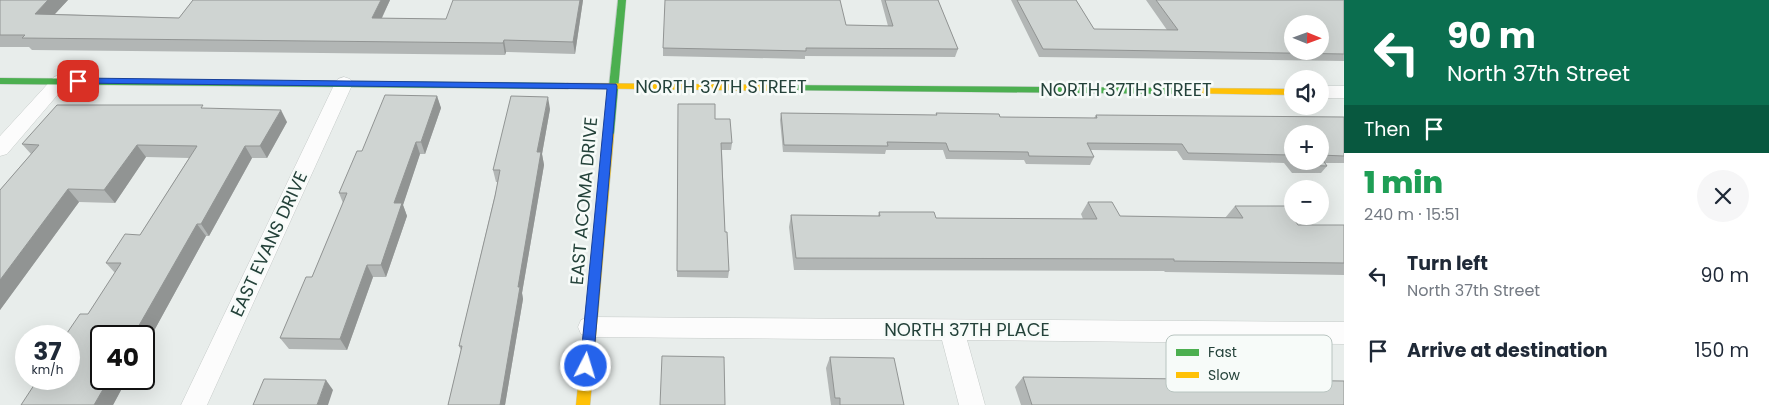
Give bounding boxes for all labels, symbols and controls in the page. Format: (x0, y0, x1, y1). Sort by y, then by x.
text: 90 m (1447, 11, 1536, 60)
north arrow (1284, 15, 1329, 60)
map controls (1284, 15, 1329, 225)
icon: left (1364, 20, 1429, 85)
text: North 37th Street (1447, 58, 1630, 89)
pin (57, 60, 99, 102)
icon: arrive (64, 67, 92, 95)
button: sound (1284, 70, 1329, 115)
street label: NORTH 37TH STREET (635, 74, 807, 99)
street label: NORTH 37TH STREET (1040, 77, 1212, 102)
icon: arrive (1420, 115, 1448, 143)
street label: EAST ACOMA DRIVE (564, 116, 603, 286)
text: Then (1364, 116, 1410, 143)
button: + (1284, 125, 1329, 170)
text: 1 min (1364, 161, 1443, 204)
street label: EAST EVANS DRIVE (224, 167, 313, 320)
button: close (1697, 170, 1749, 222)
button: − (1284, 180, 1329, 225)
text: 240 m · 15:51 (1364, 203, 1460, 226)
text: Turn left (1407, 250, 1488, 277)
icon: left (1364, 262, 1392, 290)
text: 90 m (1700, 262, 1749, 289)
text: North 37th Street (1407, 279, 1540, 302)
street label: NORTH 37TH PLACE (884, 317, 1050, 342)
speed limit sign: 40 (90, 325, 155, 390)
text: 37 (33, 334, 62, 369)
legend (1166, 335, 1332, 392)
icon: arrive (1364, 337, 1392, 365)
text: Arrive at destination (1407, 337, 1608, 364)
text: 150 m (1694, 337, 1749, 364)
position arrow (559, 339, 611, 391)
text: Fast (1208, 342, 1237, 362)
text: km/h (32, 361, 63, 378)
text: Slow (1208, 365, 1241, 385)

